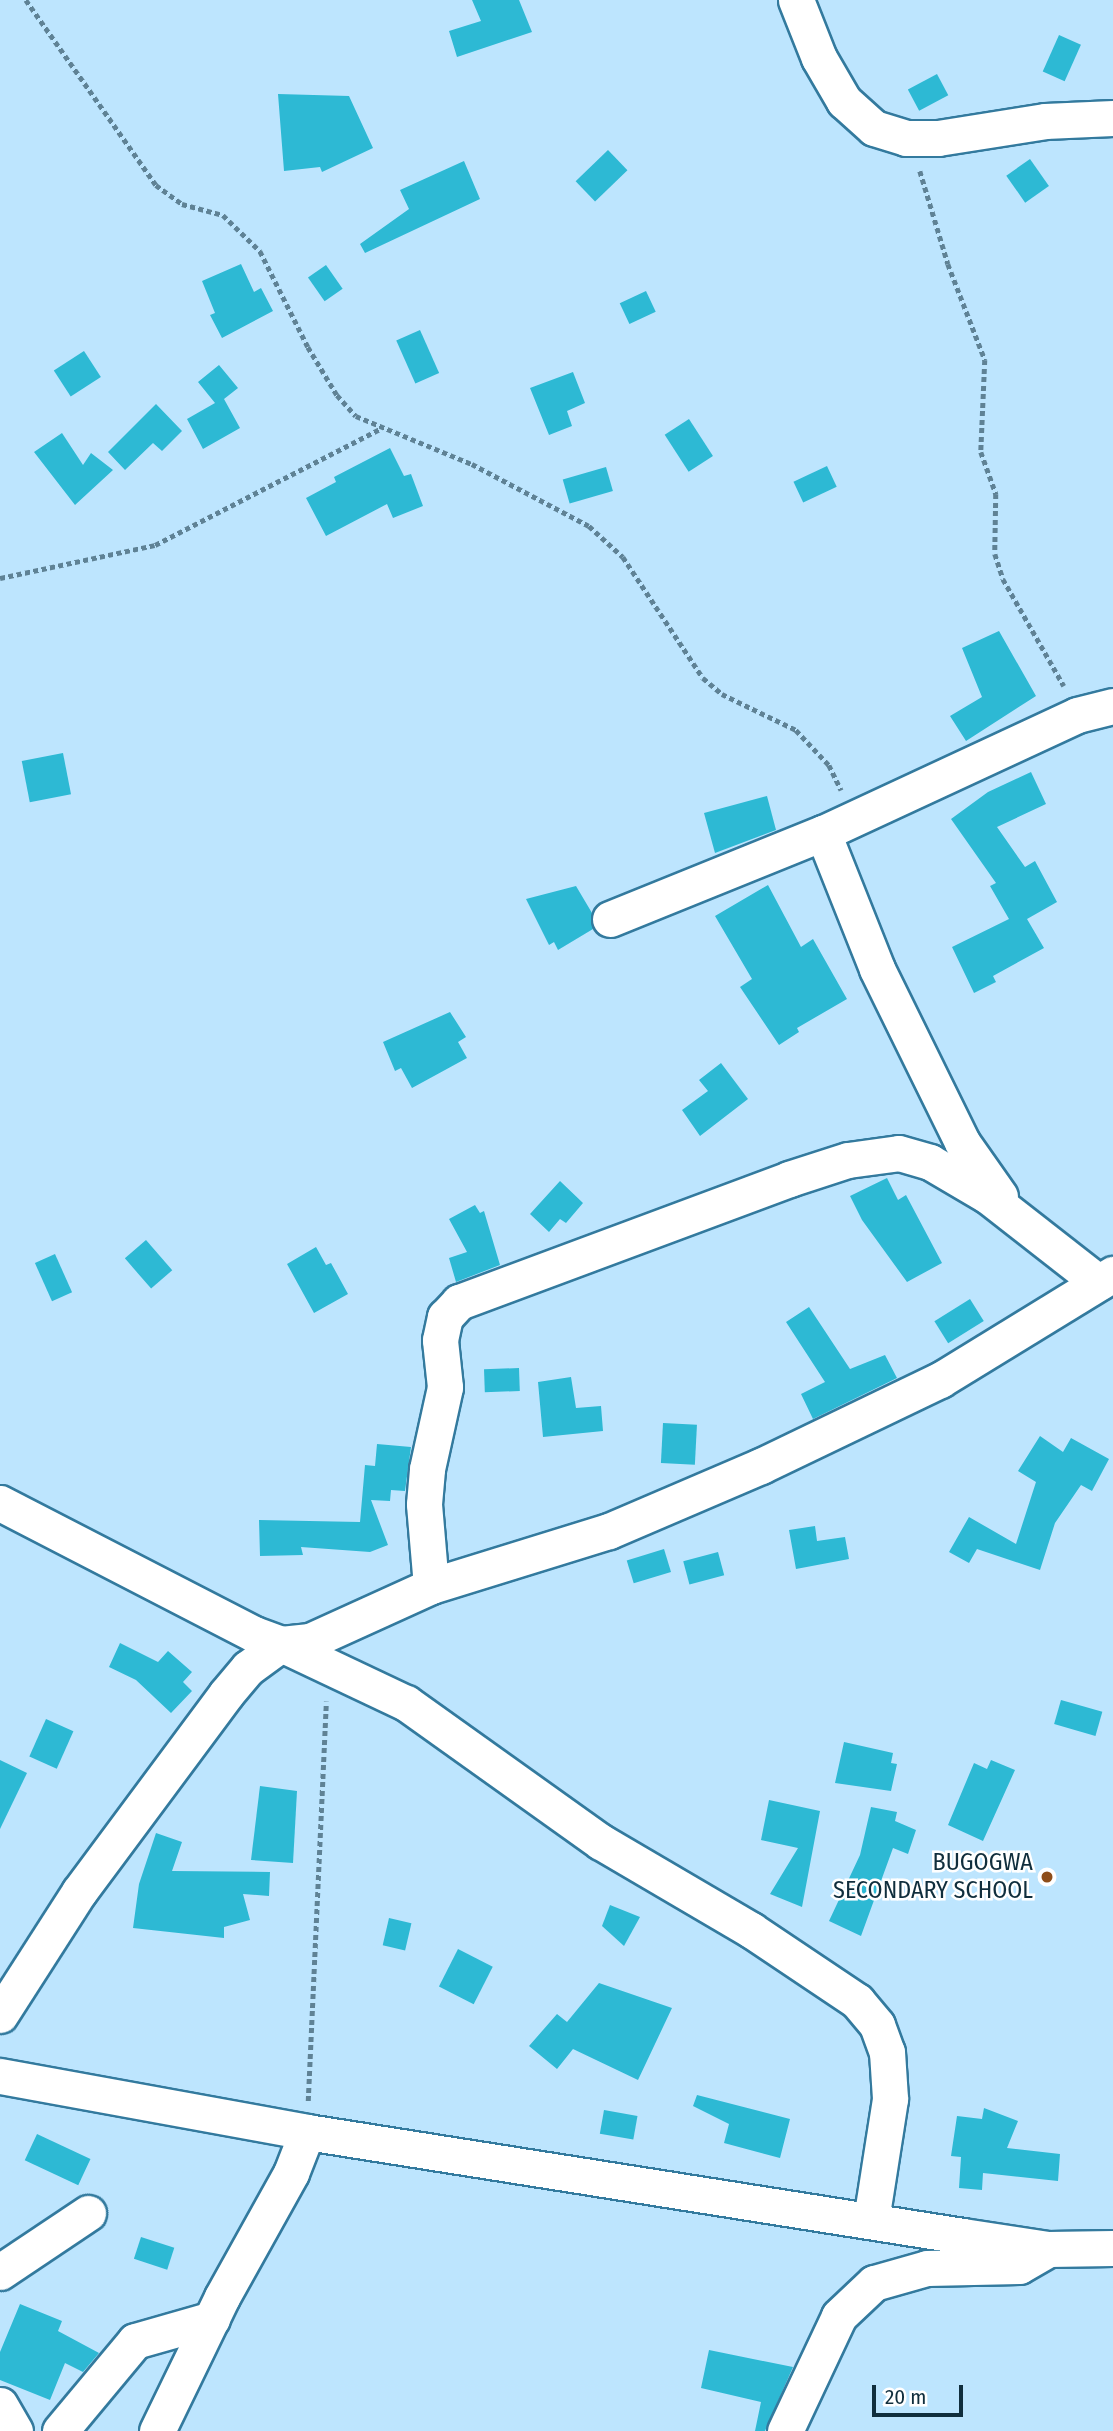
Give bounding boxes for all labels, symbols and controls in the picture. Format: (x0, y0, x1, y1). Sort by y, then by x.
place label: BUGOGWA SECONDARY SCHOOL (833, 1849, 1033, 1905)
marker: BUGOGWA SECONDARY SCHOOL (1039, 1869, 1055, 1885)
scale bar (875, 2372, 966, 2416)
text: 20 m (885, 2384, 926, 2410)

